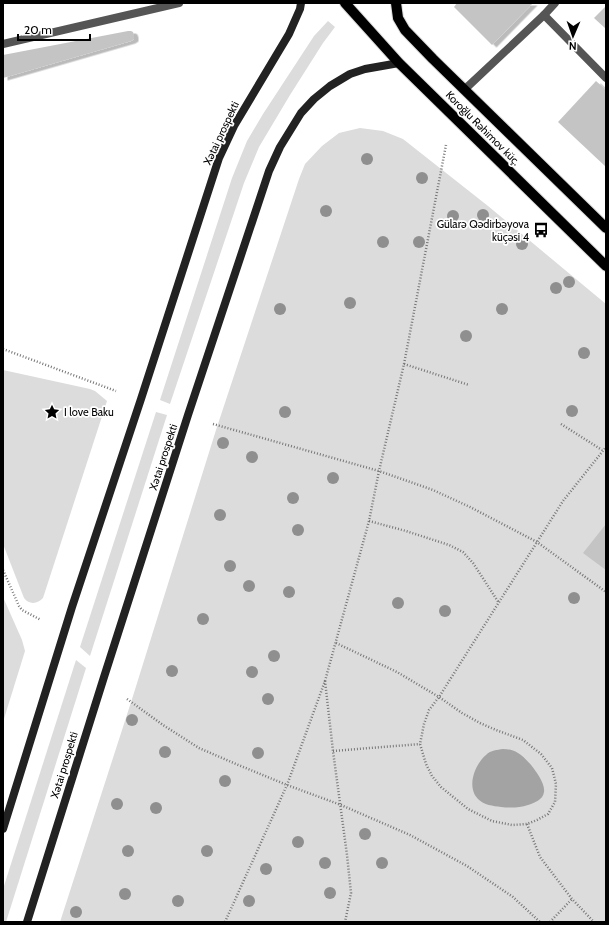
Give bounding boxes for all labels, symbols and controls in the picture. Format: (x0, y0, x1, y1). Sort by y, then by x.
scale bar (18, 16, 90, 42)
north arrow (553, 16, 593, 56)
text: 20 m (24, 22, 52, 37)
text: N (569, 39, 577, 53)
street label: Koroğlu Rəhimov küç. (443, 88, 523, 168)
street label: Xətai prospekti (200, 99, 242, 167)
place label: Gülarə Qədirbəyova küçəsi 4 (437, 217, 530, 244)
bus stop icon: Gülarə Qədirbəyova küçəsi 4 (532, 221, 550, 239)
place icon: I love Baku (43, 403, 61, 421)
place label: I love Baku (64, 405, 114, 419)
street label: Xətai prospekti (146, 422, 180, 492)
street label: Xətai prospekti (47, 730, 81, 800)

